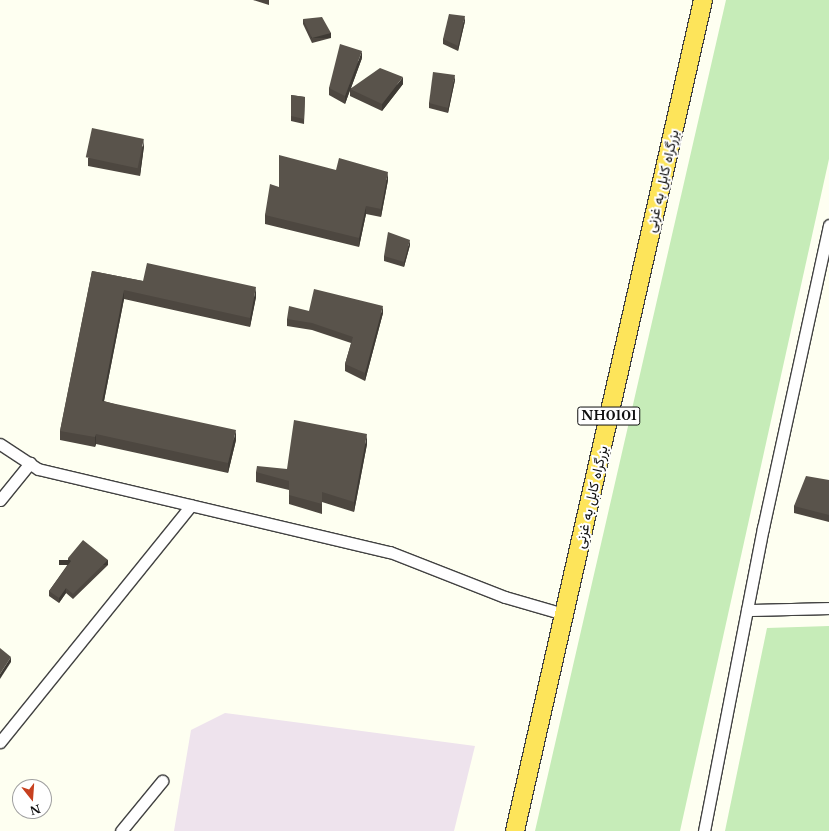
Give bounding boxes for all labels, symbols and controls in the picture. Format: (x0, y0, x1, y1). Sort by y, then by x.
street label: بزرگراه کابل به غزنی (642, 128, 682, 234)
road number: NH0101 (577, 405, 641, 427)
street label: بزرگراه کابل به غزنی (571, 444, 611, 550)
north arrow (12, 779, 52, 819)
text: N (28, 801, 42, 818)

